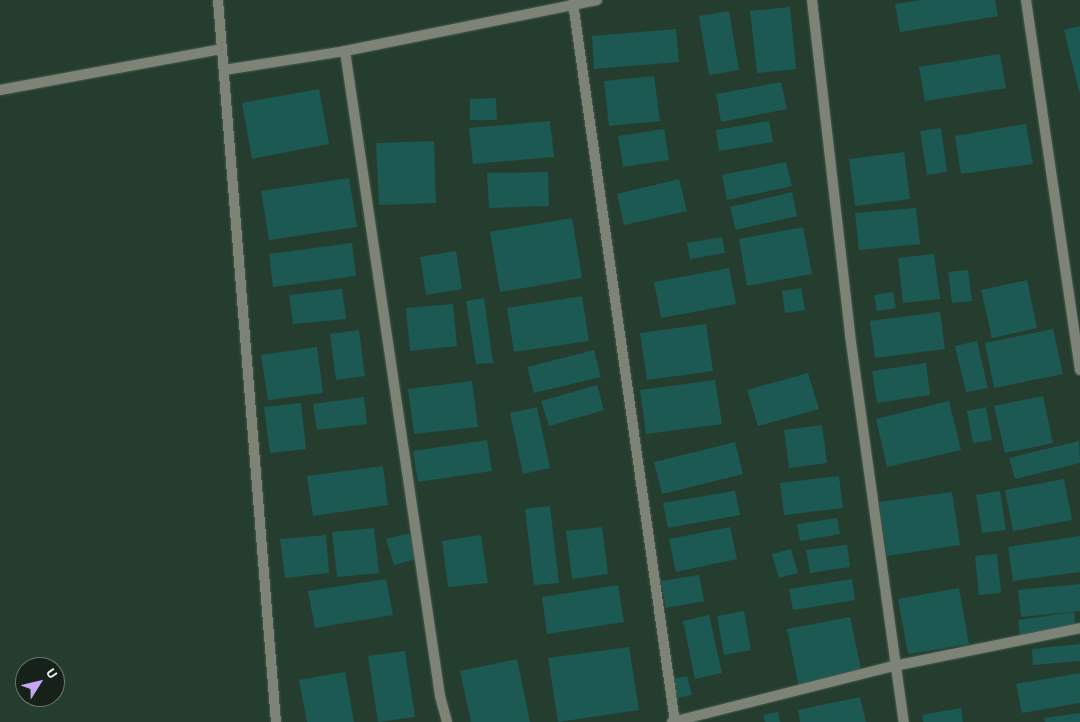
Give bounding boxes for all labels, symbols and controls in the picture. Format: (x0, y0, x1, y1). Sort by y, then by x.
north arrow (15, 657, 65, 707)
text: U (43, 666, 60, 682)

